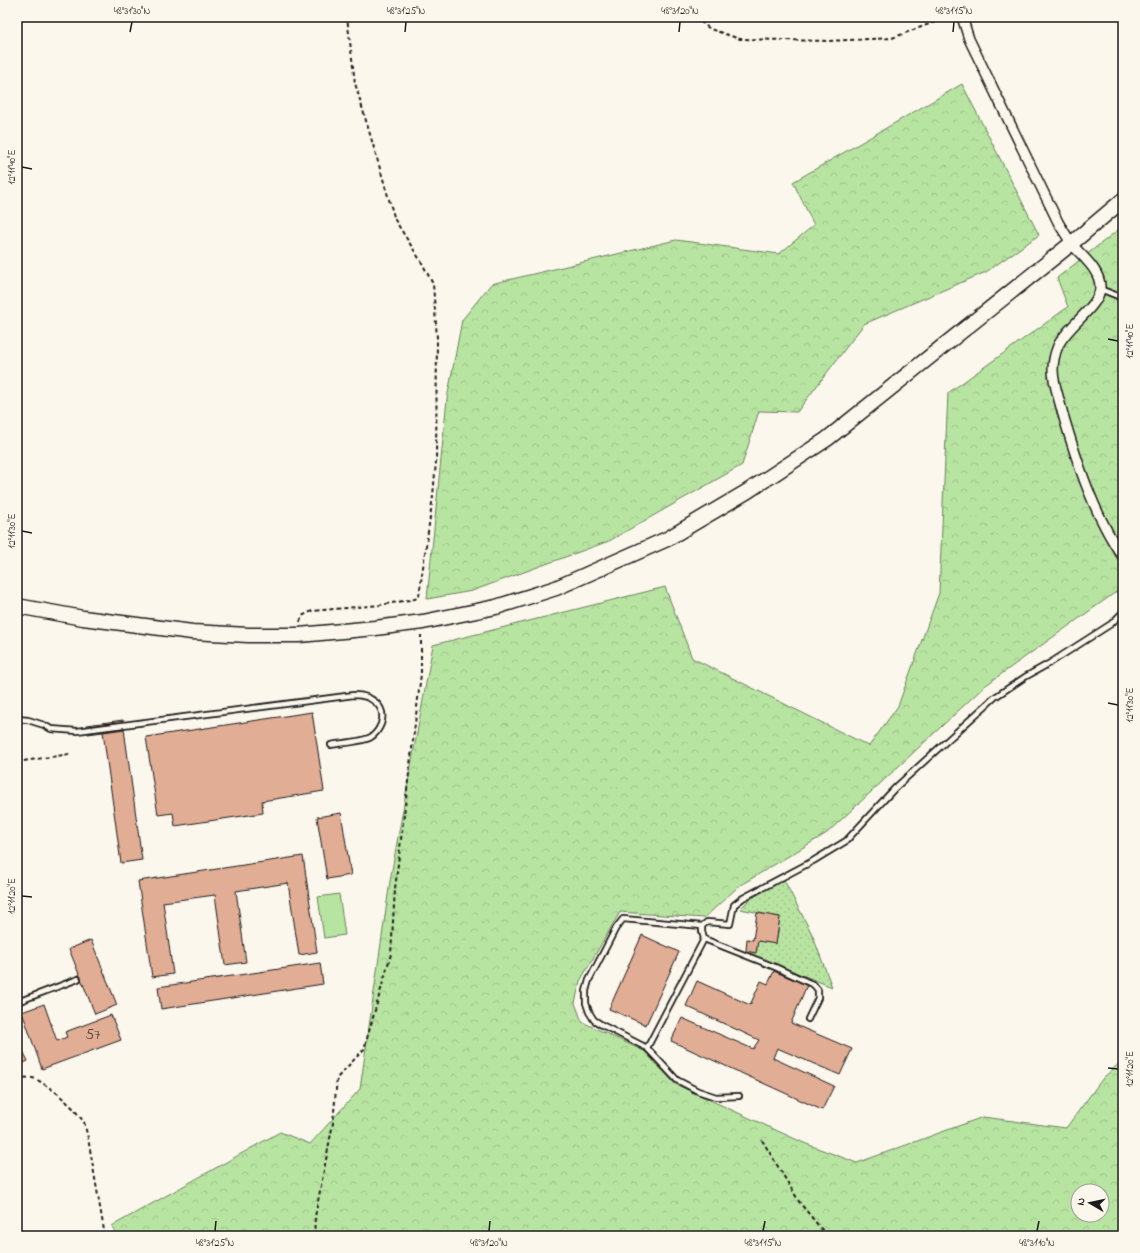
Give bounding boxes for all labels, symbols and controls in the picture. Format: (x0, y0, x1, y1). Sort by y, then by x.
text: 48°31'30"N (114, 4, 150, 19)
text: 48°31'25"N (387, 4, 426, 19)
text: 48°31'20"N (661, 4, 699, 19)
text: 48°31'15"N (936, 4, 973, 19)
text: 12°11'40"E (5, 149, 20, 185)
text: 12°11'40"E (1123, 323, 1138, 359)
text: 12°11'30"E (5, 513, 20, 549)
text: 12°11'30"E (1123, 687, 1138, 723)
text: 12°11'20"E (5, 878, 20, 914)
house number: 57 (86, 1024, 100, 1046)
text: 12°11'20"E (1123, 1051, 1138, 1087)
north arrow (1070, 1183, 1110, 1223)
text: N (1073, 1197, 1090, 1207)
text: 48°31'25"N (196, 1236, 235, 1251)
text: 48°31'20"N (470, 1236, 508, 1251)
text: 48°31'15"N (745, 1236, 782, 1251)
text: 48°31'10"N (1019, 1236, 1055, 1251)

